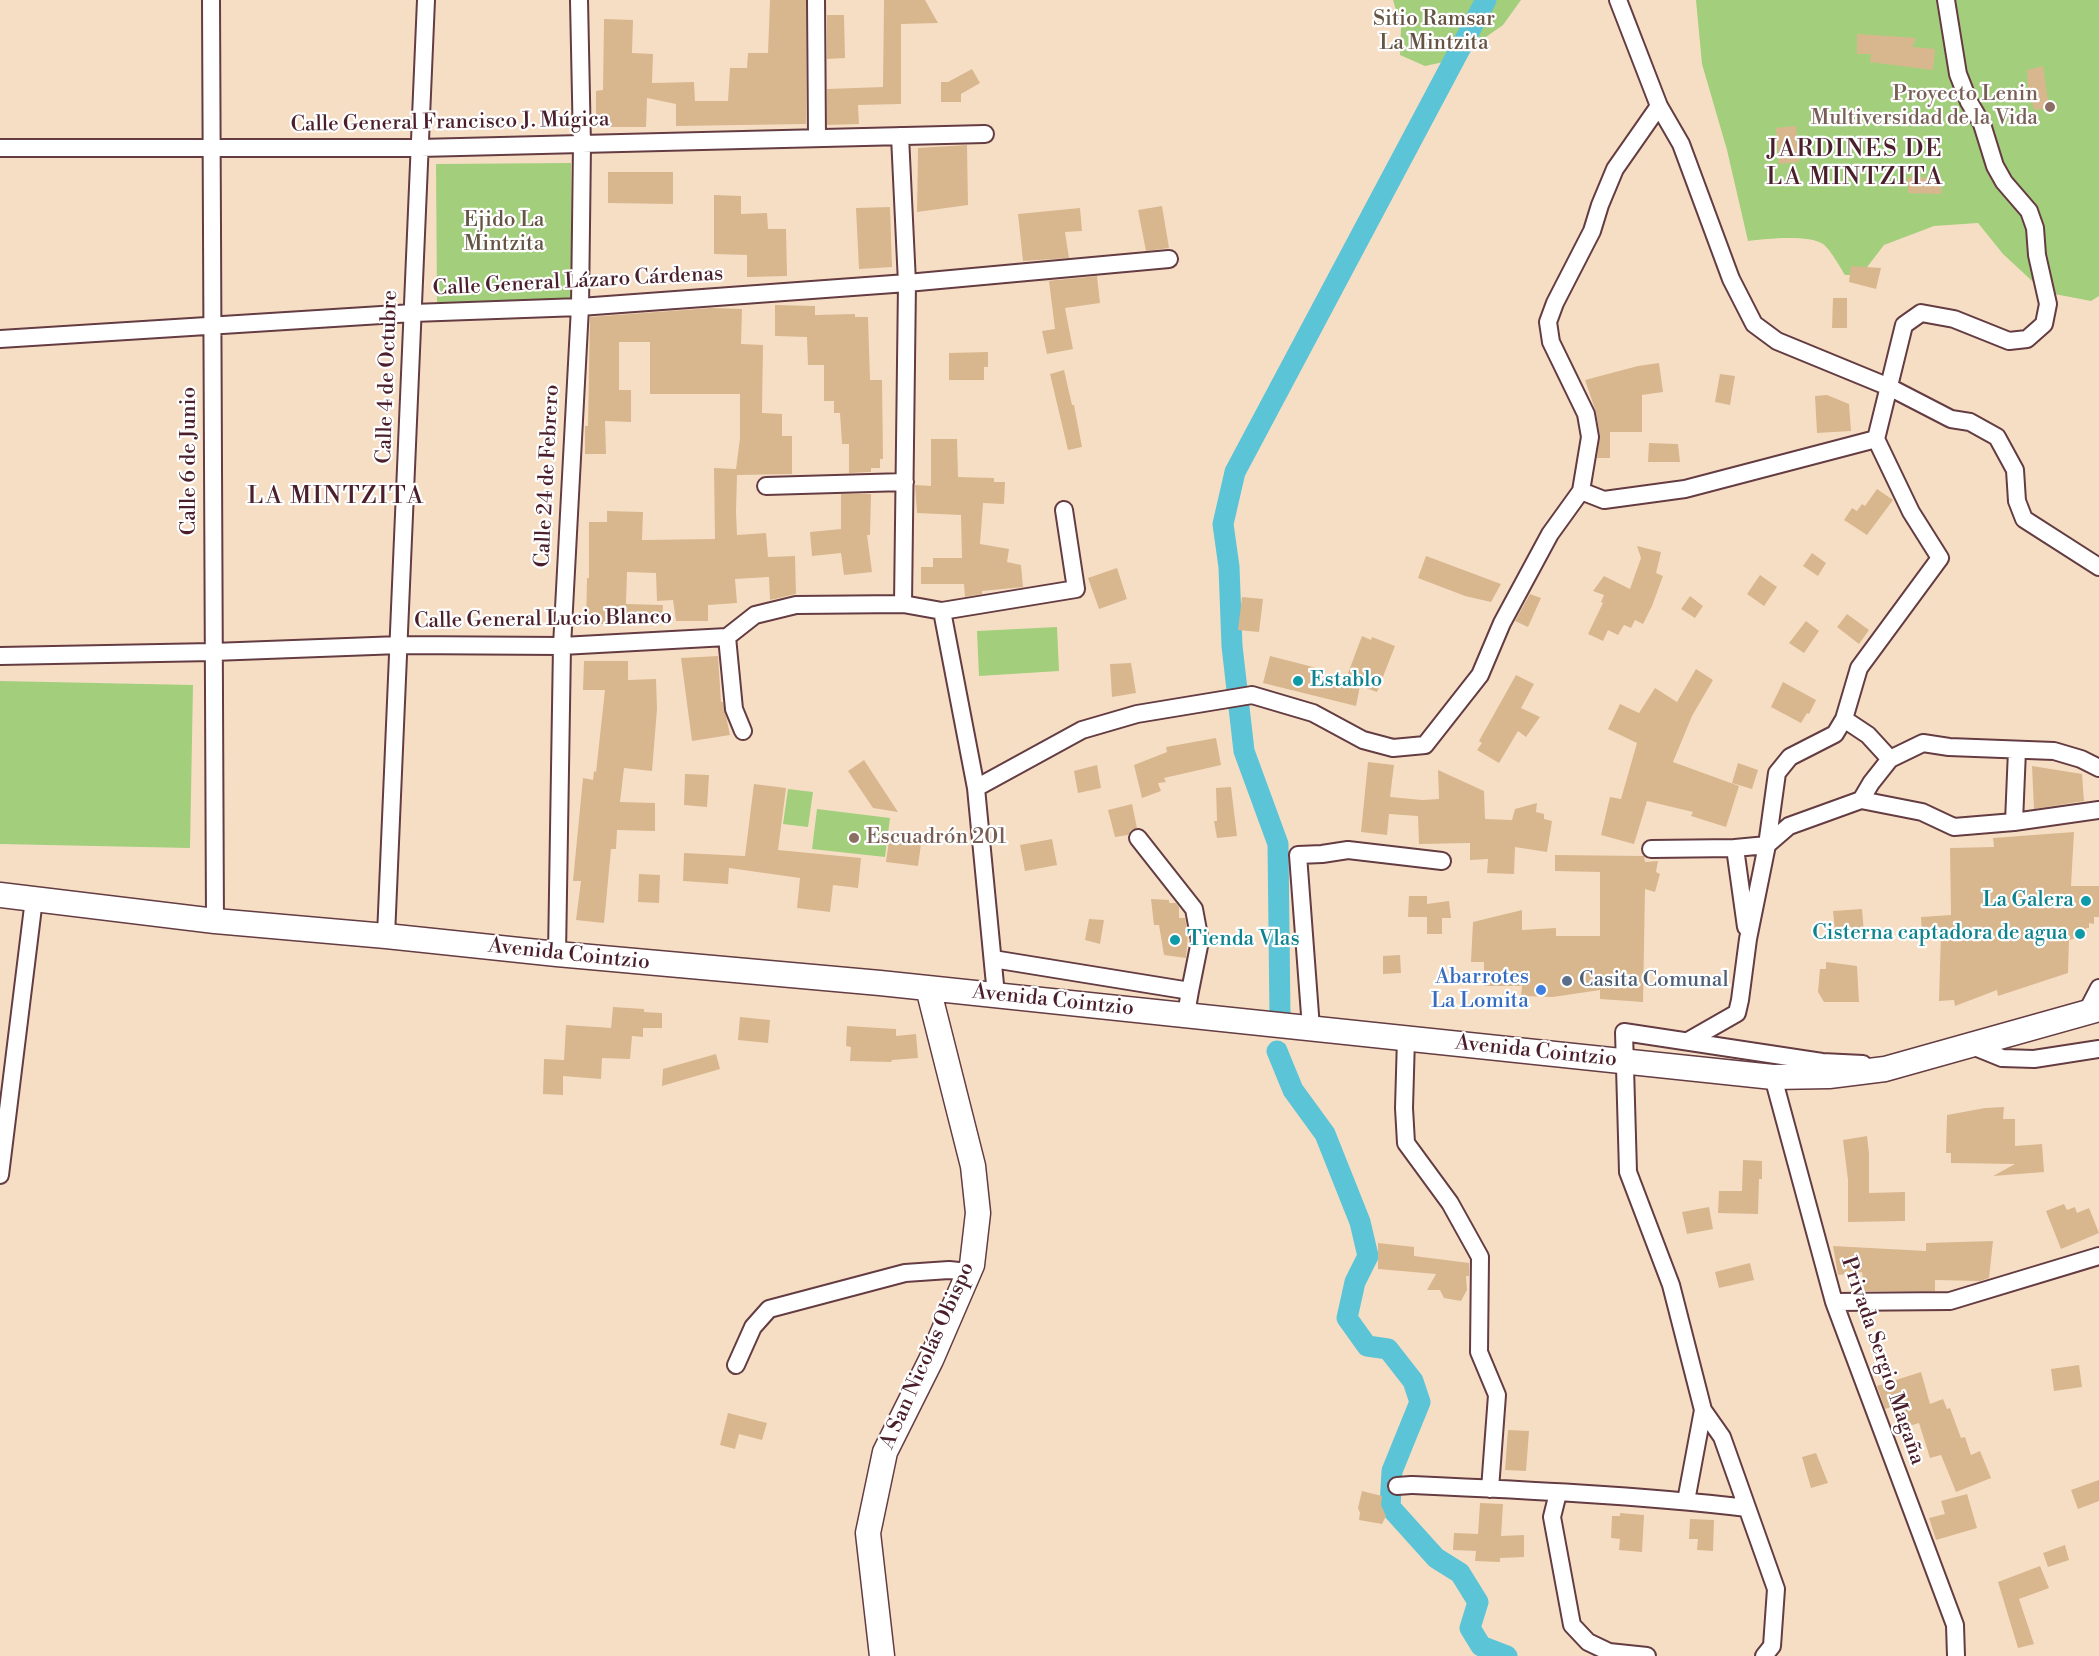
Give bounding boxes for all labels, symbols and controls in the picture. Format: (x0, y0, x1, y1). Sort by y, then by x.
park label: Sitio Ramsar La Mintzita (1373, 7, 1495, 57)
place label: Proyecto Lenin Multiversidad de la Vida (1811, 82, 2038, 132)
marker: Proyecto Lenin Multiversidad de la Vida (2043, 100, 2057, 114)
street label: Calle General Francisco J. Múgica (290, 108, 610, 138)
district label: JARDINES DE LA MINTZITA (1766, 136, 1944, 192)
park label: Ejido La Mintzita (464, 208, 544, 258)
street label: Calle General Lázaro Cárdenas (432, 262, 724, 302)
street label: Calle 4 de Octubre (372, 290, 404, 464)
street label: Calle 24 de Febrero (531, 384, 565, 568)
street label: Calle 6 de Junio (177, 387, 203, 535)
district label: LA MINTZITA (247, 483, 425, 511)
street label: Calle General Lucio Blanco (414, 605, 672, 635)
place label: Establo (1310, 668, 1382, 694)
marker: Establo (1291, 674, 1305, 688)
place label: Escuadrón 201 (866, 825, 1007, 851)
marker: Escuadrón 201 (847, 831, 861, 845)
place label: La Galera (1983, 888, 2074, 914)
marker: La Galera (2079, 894, 2093, 908)
place label: Cisterna captadora de agua (1812, 921, 2068, 947)
place label: Tienda Vlas (1187, 927, 1300, 953)
marker: Cisterna captadora de agua (2073, 927, 2087, 941)
marker: Tienda Vlas (1168, 933, 1182, 947)
street label: Avenida Cointzio (487, 934, 651, 976)
place label: Abarrotes La Lomita (1431, 965, 1529, 1015)
place label: Casita Comunal (1579, 968, 1729, 994)
marker: Casita Comunal (1560, 974, 1574, 988)
street label: Avenida Cointzio (971, 980, 1135, 1022)
marker: Abarrotes La Lomita (1534, 983, 1548, 997)
street label: Avenida Cointzio (1454, 1031, 1618, 1073)
street label: Privada Sergio Magaña (1835, 1254, 1929, 1468)
street label: A San Nicolás Obispo (875, 1259, 981, 1453)

